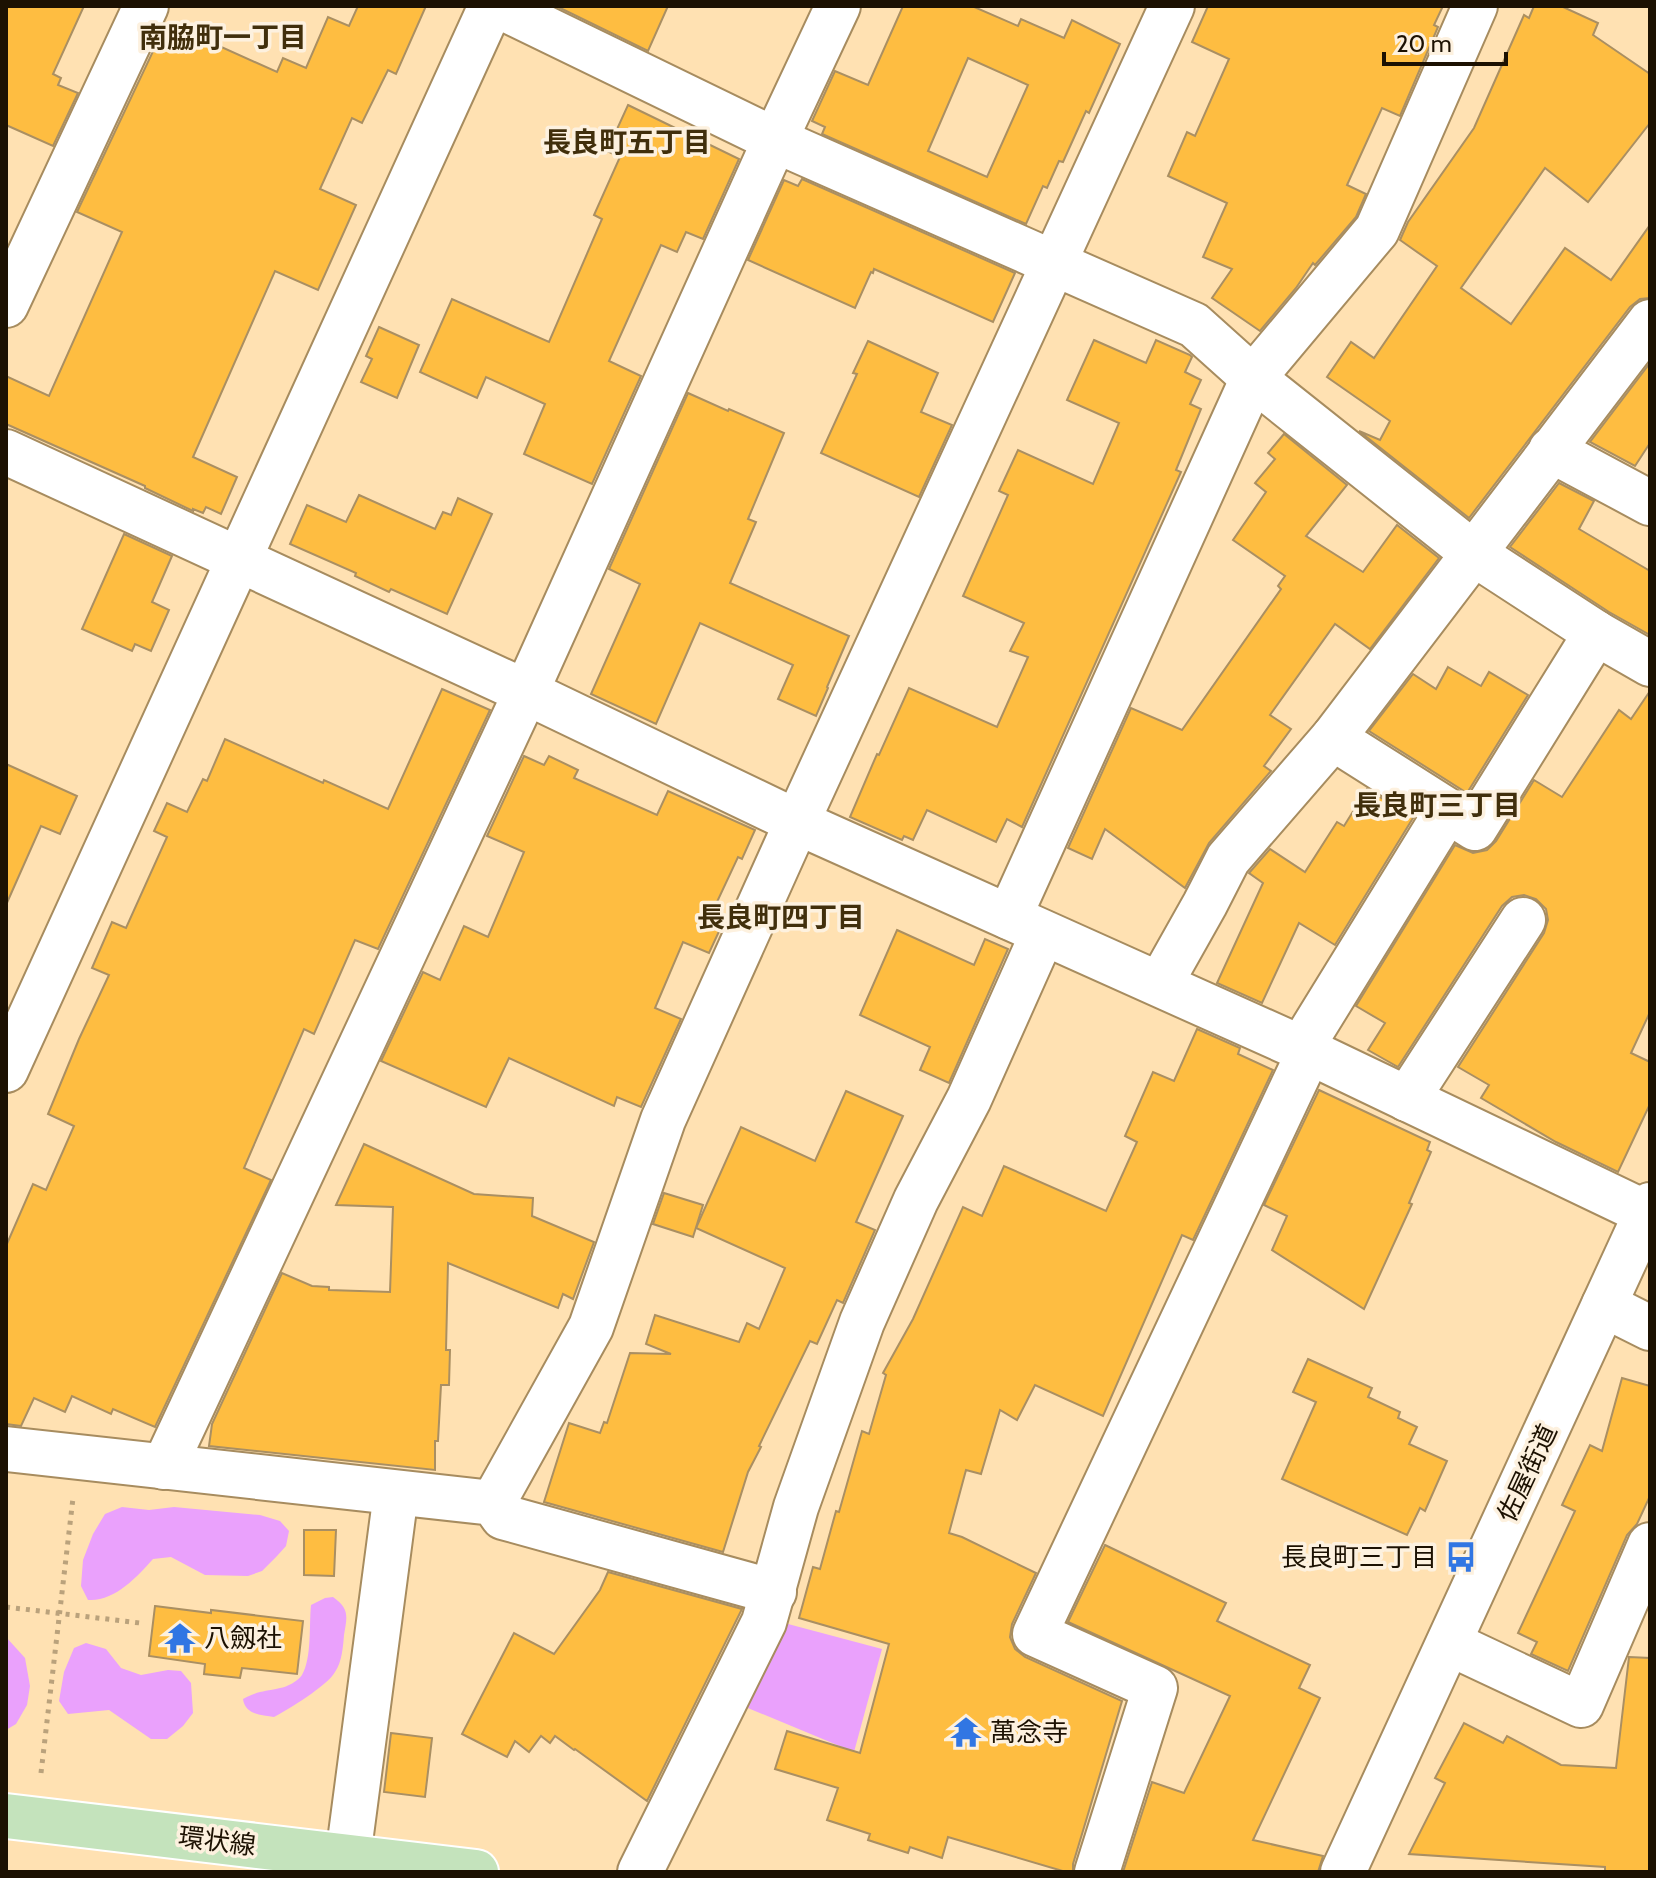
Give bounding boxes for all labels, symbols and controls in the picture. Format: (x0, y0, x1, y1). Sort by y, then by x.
scale bar (1384, 16, 1506, 66)
district label: 南脇町一丁目 (139, 20, 307, 54)
text: 20 m (1396, 29, 1452, 58)
district label: 長良町五丁目 (543, 125, 711, 159)
district label: 長良町三丁目 (1353, 788, 1521, 822)
district label: 長良町四丁目 (697, 900, 865, 934)
street label: 佐屋街道 (1491, 1419, 1563, 1527)
bus stop icon: 長良町三丁目 (1444, 1540, 1478, 1574)
place label: 長良町三丁目 (1281, 1541, 1437, 1573)
temple icon: 八劔社 (163, 1621, 197, 1655)
place label: 八劔社 (204, 1622, 282, 1654)
temple icon: 萬念寺 (949, 1715, 983, 1749)
place label: 萬念寺 (990, 1716, 1068, 1748)
street label: 環状線 (176, 1820, 258, 1862)

